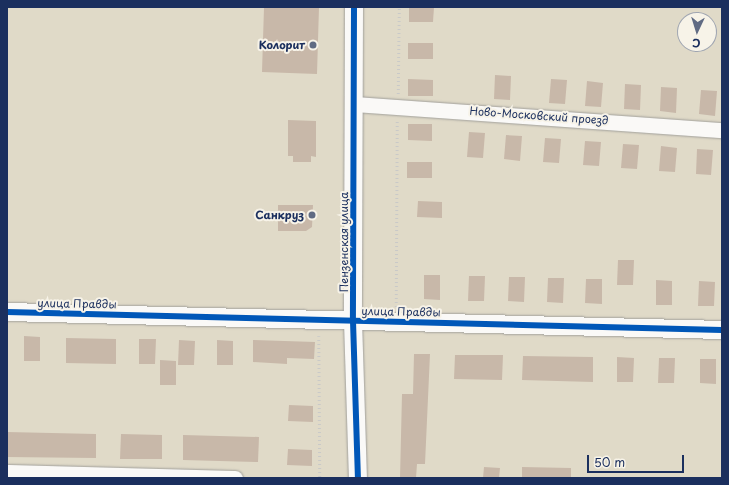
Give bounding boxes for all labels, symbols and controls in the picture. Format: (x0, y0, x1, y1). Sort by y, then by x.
north arrow (677, 12, 717, 52)
text: С (691, 35, 701, 52)
place label: Колорит (259, 38, 305, 52)
marker: Колорит (308, 40, 318, 50)
street label: Ново-Московский проезд (469, 105, 609, 127)
street label: Пензенская улица (337, 192, 351, 292)
place label: Санкруз (255, 208, 304, 222)
marker: Санкруз (307, 210, 317, 220)
street label: улица Правды (37, 297, 117, 311)
street label: улица Правды (361, 305, 441, 319)
scale bar (589, 447, 686, 473)
text: 50 m (594, 453, 625, 471)

